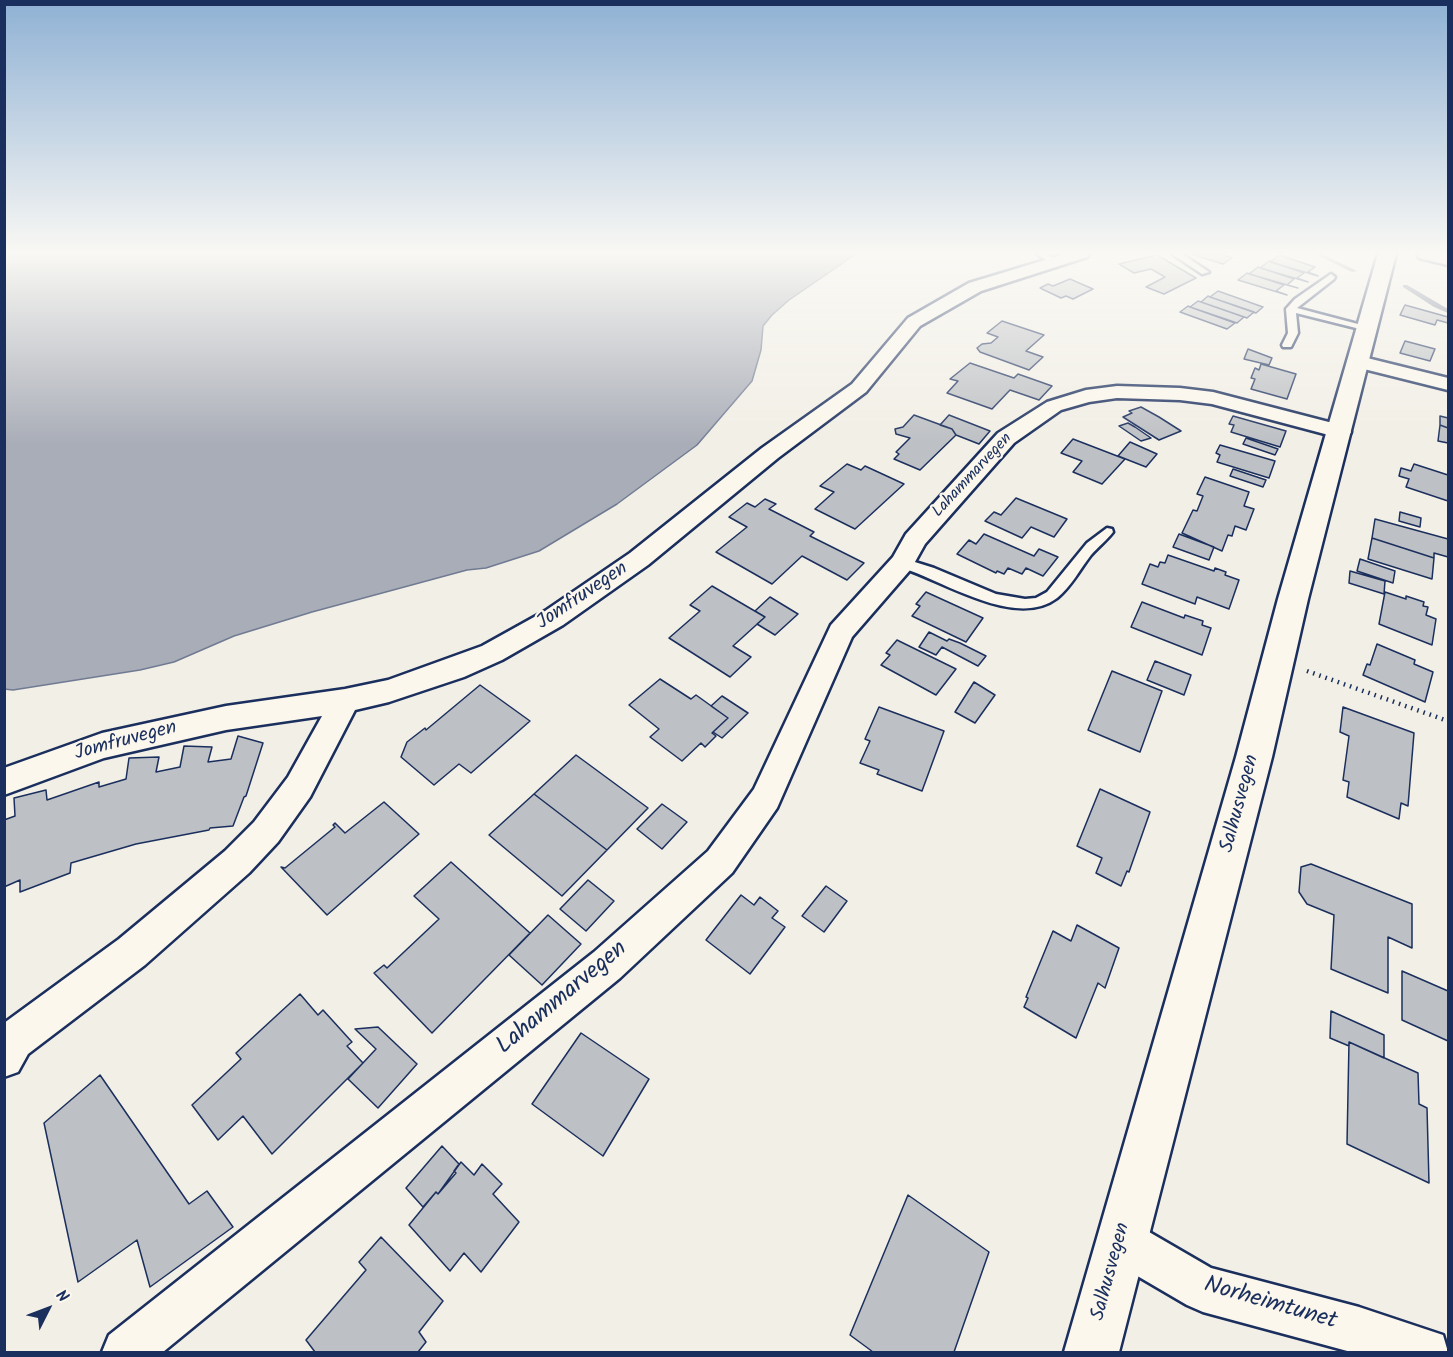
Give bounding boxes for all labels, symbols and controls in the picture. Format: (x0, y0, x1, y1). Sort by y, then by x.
street label: Lahammarvegen (929, 430, 1017, 522)
street label: Jomfruvegen (533, 558, 633, 636)
street label: Jomfruvegen (72, 717, 180, 767)
street label: Salhusvegen (1216, 752, 1266, 856)
street label: Lahammarvegen (492, 936, 634, 1062)
street label: Salhusvegen (1087, 1220, 1137, 1324)
street label: Norheimtunet (1200, 1272, 1340, 1338)
north arrow (18, 1279, 78, 1339)
text: N (49, 1284, 74, 1309)

